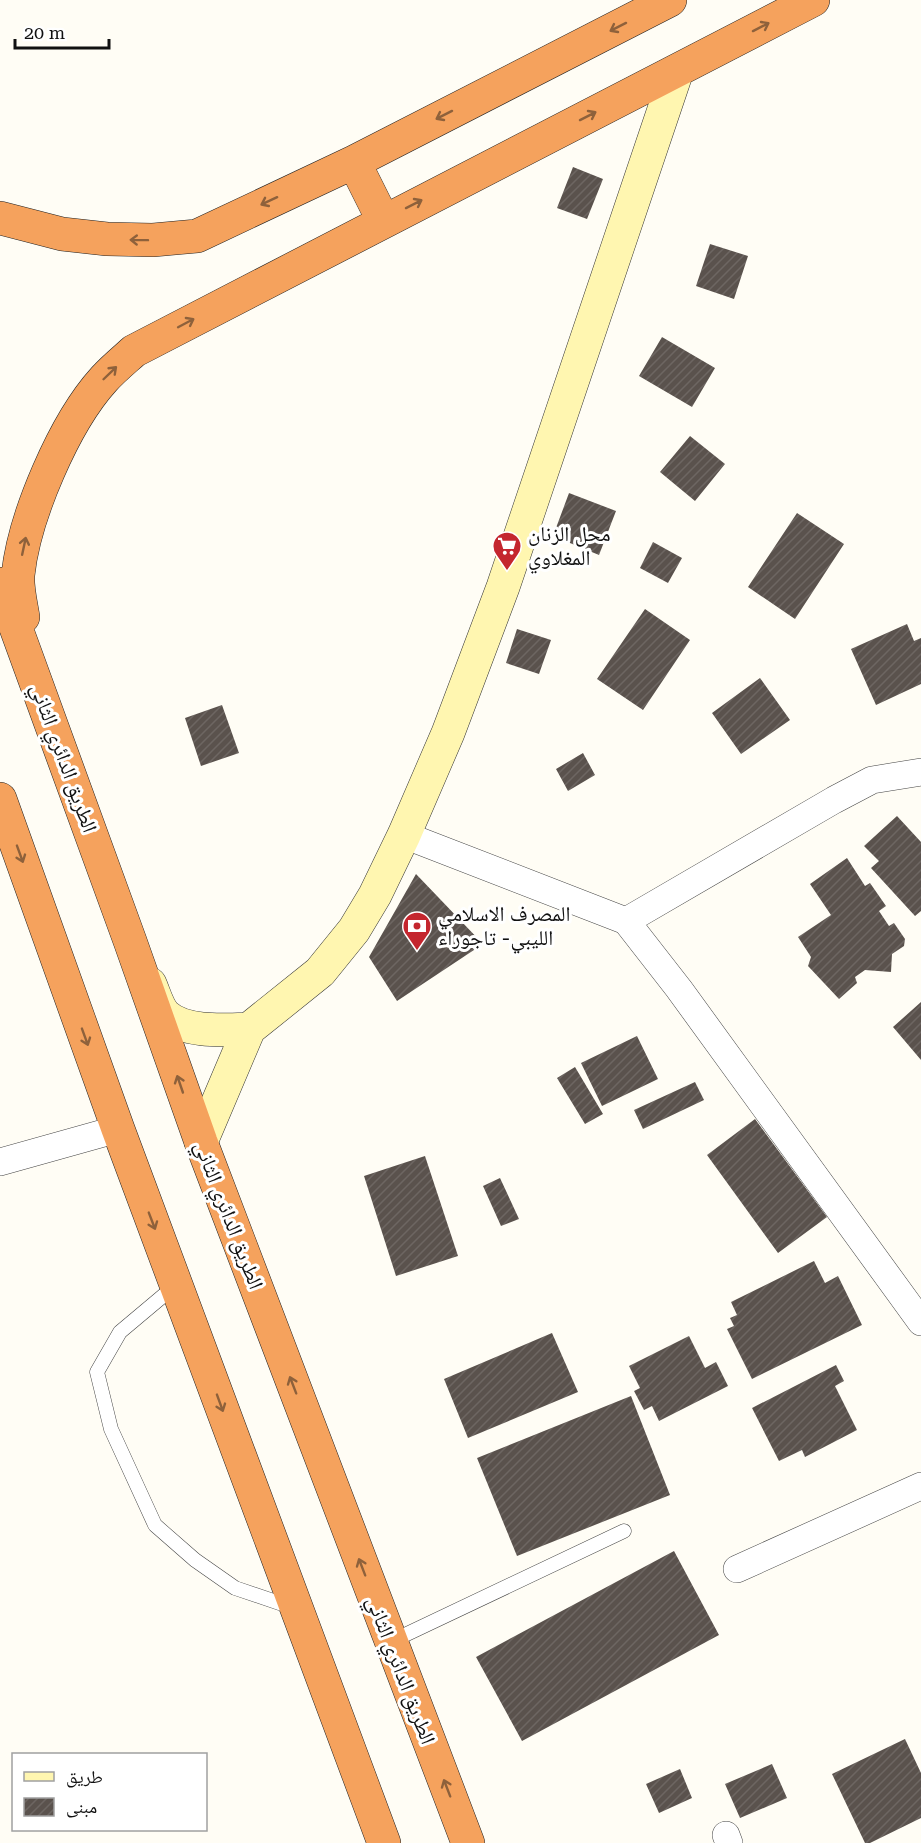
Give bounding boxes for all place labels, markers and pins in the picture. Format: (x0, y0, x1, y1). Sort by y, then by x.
place label: محل الزنان المغلاوي (528, 522, 611, 574)
supermarket icon: محل الزنان المغلاوي (491, 530, 523, 572)
place label: المصرف الاسلامي الليبي- تاجوراء (438, 902, 571, 954)
bank icon: المصرف الاسلامي الليبي- تاجوراء (401, 910, 433, 952)

